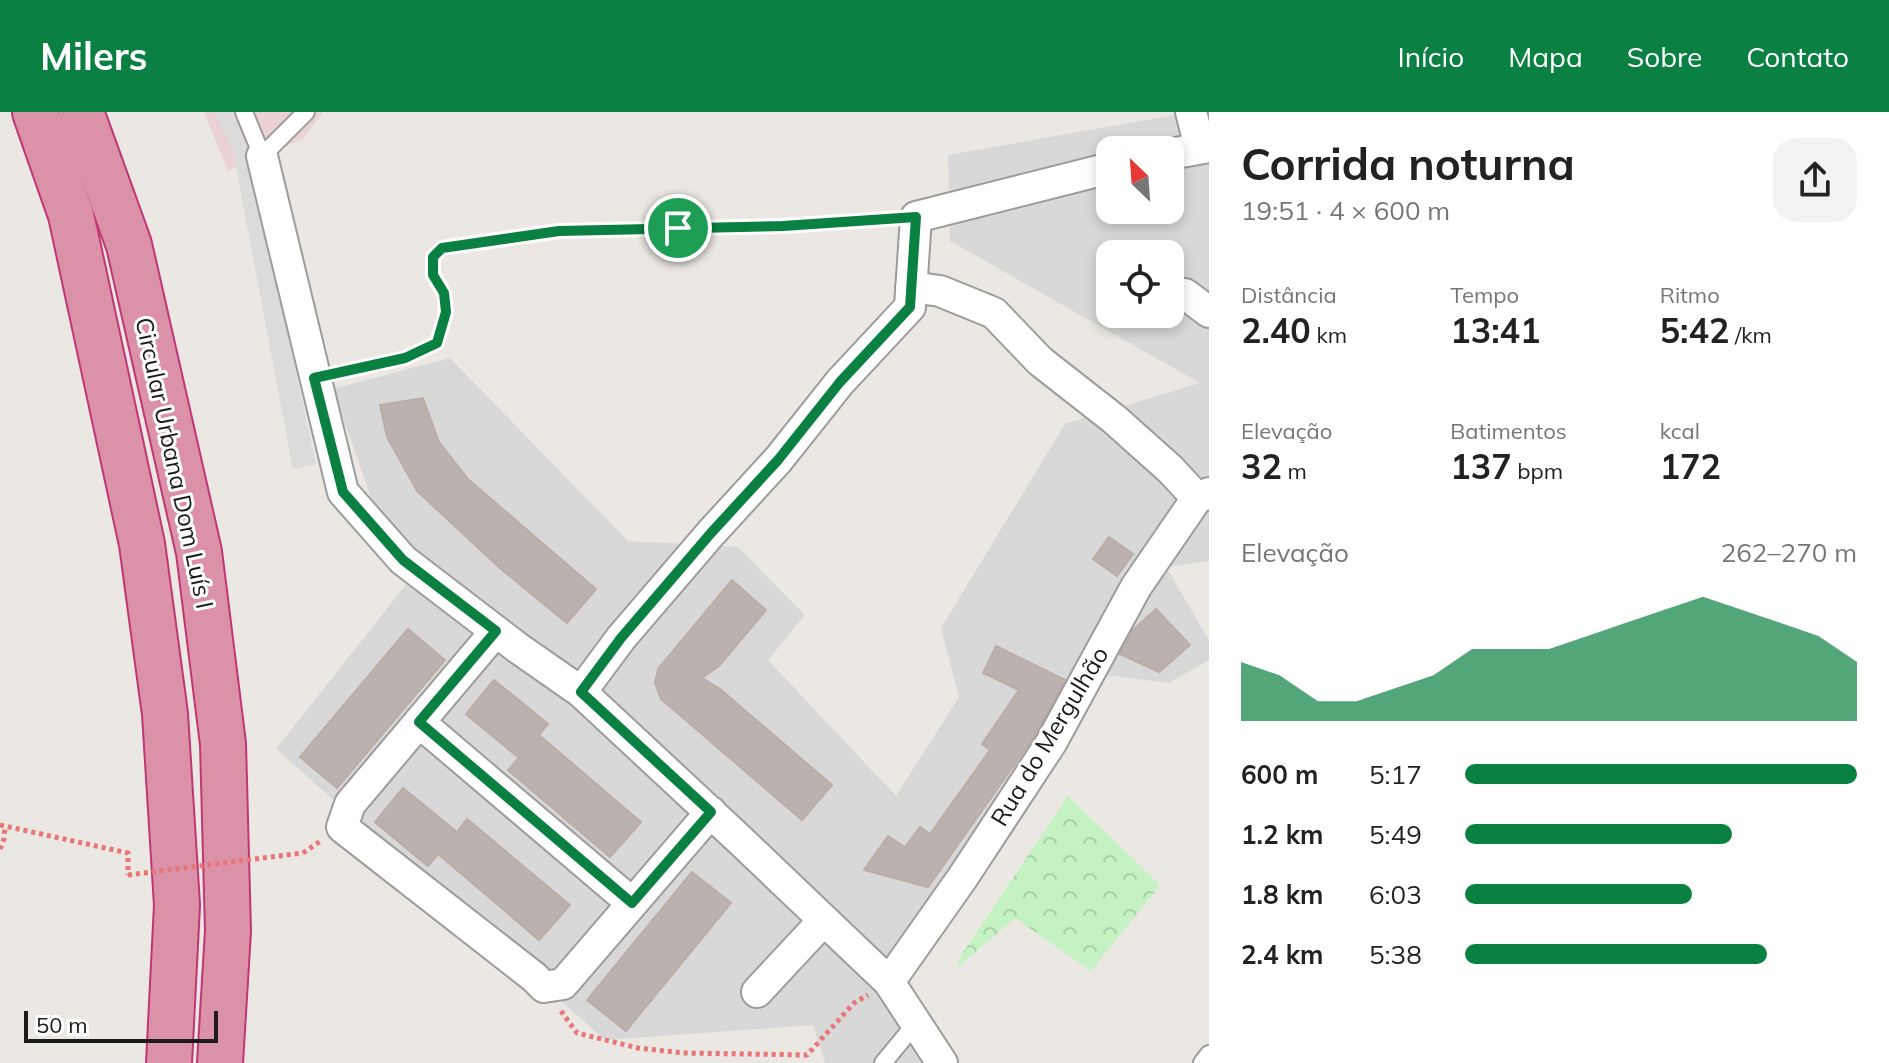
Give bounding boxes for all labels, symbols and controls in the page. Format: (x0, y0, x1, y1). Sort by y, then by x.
text: Milers (40, 32, 148, 80)
text: Início (1397, 39, 1464, 74)
text: Mapa (1508, 39, 1583, 74)
text: Sobre (1627, 39, 1702, 74)
text: Contato (1746, 39, 1849, 74)
north arrow (1096, 136, 1184, 224)
map controls (1096, 136, 1184, 328)
text: Corrida noturna (1241, 136, 1575, 191)
button: share (1773, 138, 1857, 222)
pin (644, 194, 712, 262)
text: 19:51 · 4 × 600 m (1241, 194, 1450, 227)
icon: arrive (656, 206, 700, 250)
button: locate (1096, 240, 1184, 328)
text: Distância (1241, 281, 1337, 309)
text: Tempo (1450, 281, 1519, 309)
text: Ritmo (1660, 281, 1720, 309)
text: 2.40 (1241, 309, 1311, 352)
text: 13:41 (1450, 309, 1540, 352)
text: 5:42 (1660, 309, 1729, 352)
street label: Circular Urbana Dom Luís I (129, 315, 221, 611)
text: km (1311, 321, 1347, 349)
text: /km (1729, 321, 1772, 349)
text: Elevação (1241, 417, 1332, 445)
text: Batimentos (1450, 417, 1567, 445)
text: kcal (1660, 417, 1700, 445)
text: 32 (1241, 445, 1282, 488)
text: 137 (1450, 445, 1512, 488)
text: 172 (1660, 445, 1721, 488)
text: m (1282, 457, 1307, 485)
text: bpm (1512, 457, 1563, 485)
text: Elevação (1241, 536, 1349, 569)
text: 262–270 m (1721, 536, 1857, 569)
street label: Rua do Mergulhão (984, 641, 1114, 831)
text: 600 m (1241, 758, 1318, 791)
text: 5:17 (1369, 758, 1422, 791)
text: 1.2 km (1241, 818, 1324, 851)
text: 5:49 (1369, 818, 1422, 851)
text: 1.8 km (1241, 878, 1324, 911)
text: 6:03 (1369, 878, 1422, 911)
text: 2.4 km (1241, 938, 1324, 971)
text: 5:38 (1369, 938, 1422, 971)
scale bar (24, 1007, 218, 1043)
text: 50 m (36, 1011, 87, 1039)

